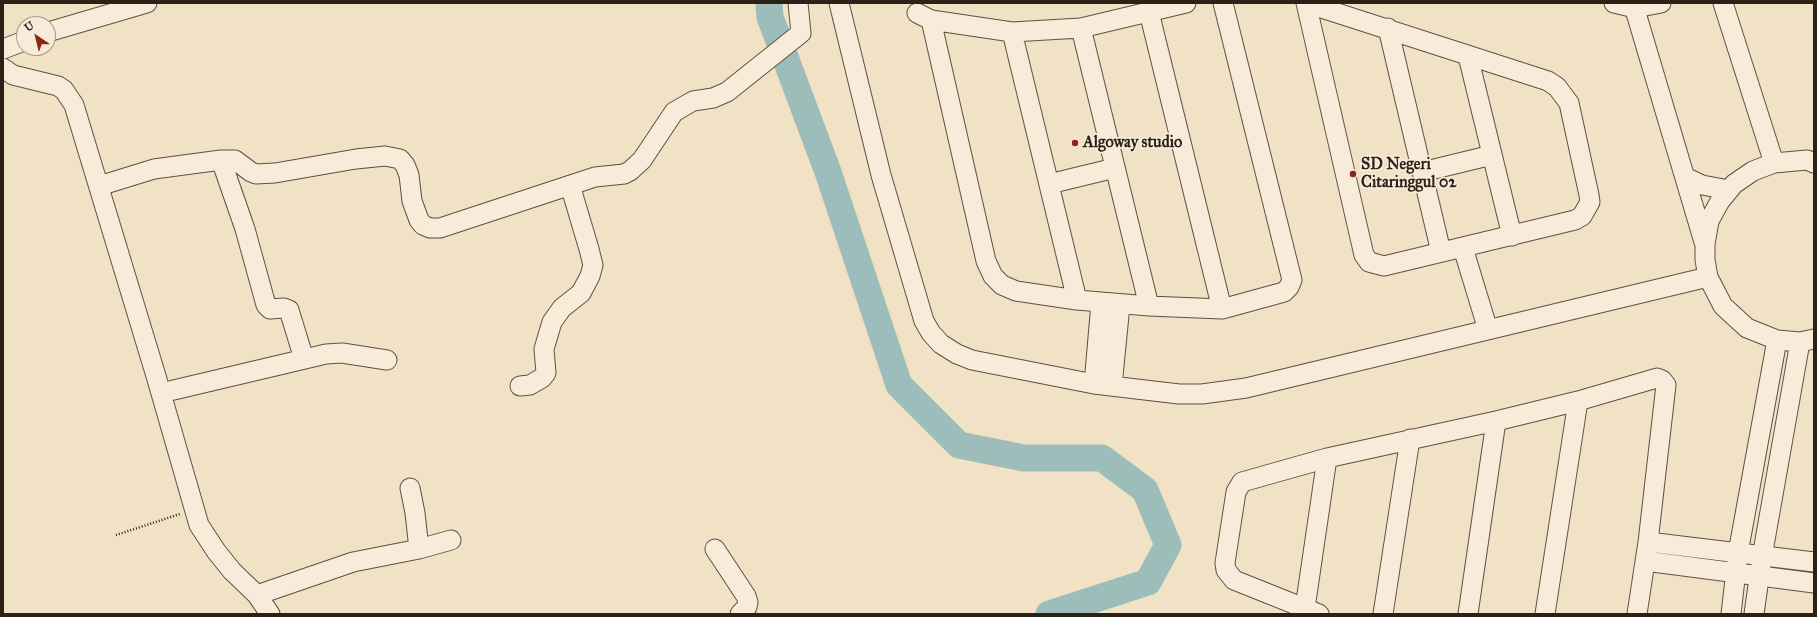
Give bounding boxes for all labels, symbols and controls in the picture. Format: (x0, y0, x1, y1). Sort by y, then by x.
north arrow (16, 16, 56, 56)
text: U (22, 19, 37, 34)
place label: Algoway studio (1083, 133, 1182, 153)
marker: Algoway studio (1070, 138, 1080, 148)
place label: SD Negeri Citaringgul 02 (1361, 155, 1456, 193)
marker: SD Negeri Citaringgul 02 (1348, 169, 1358, 179)

